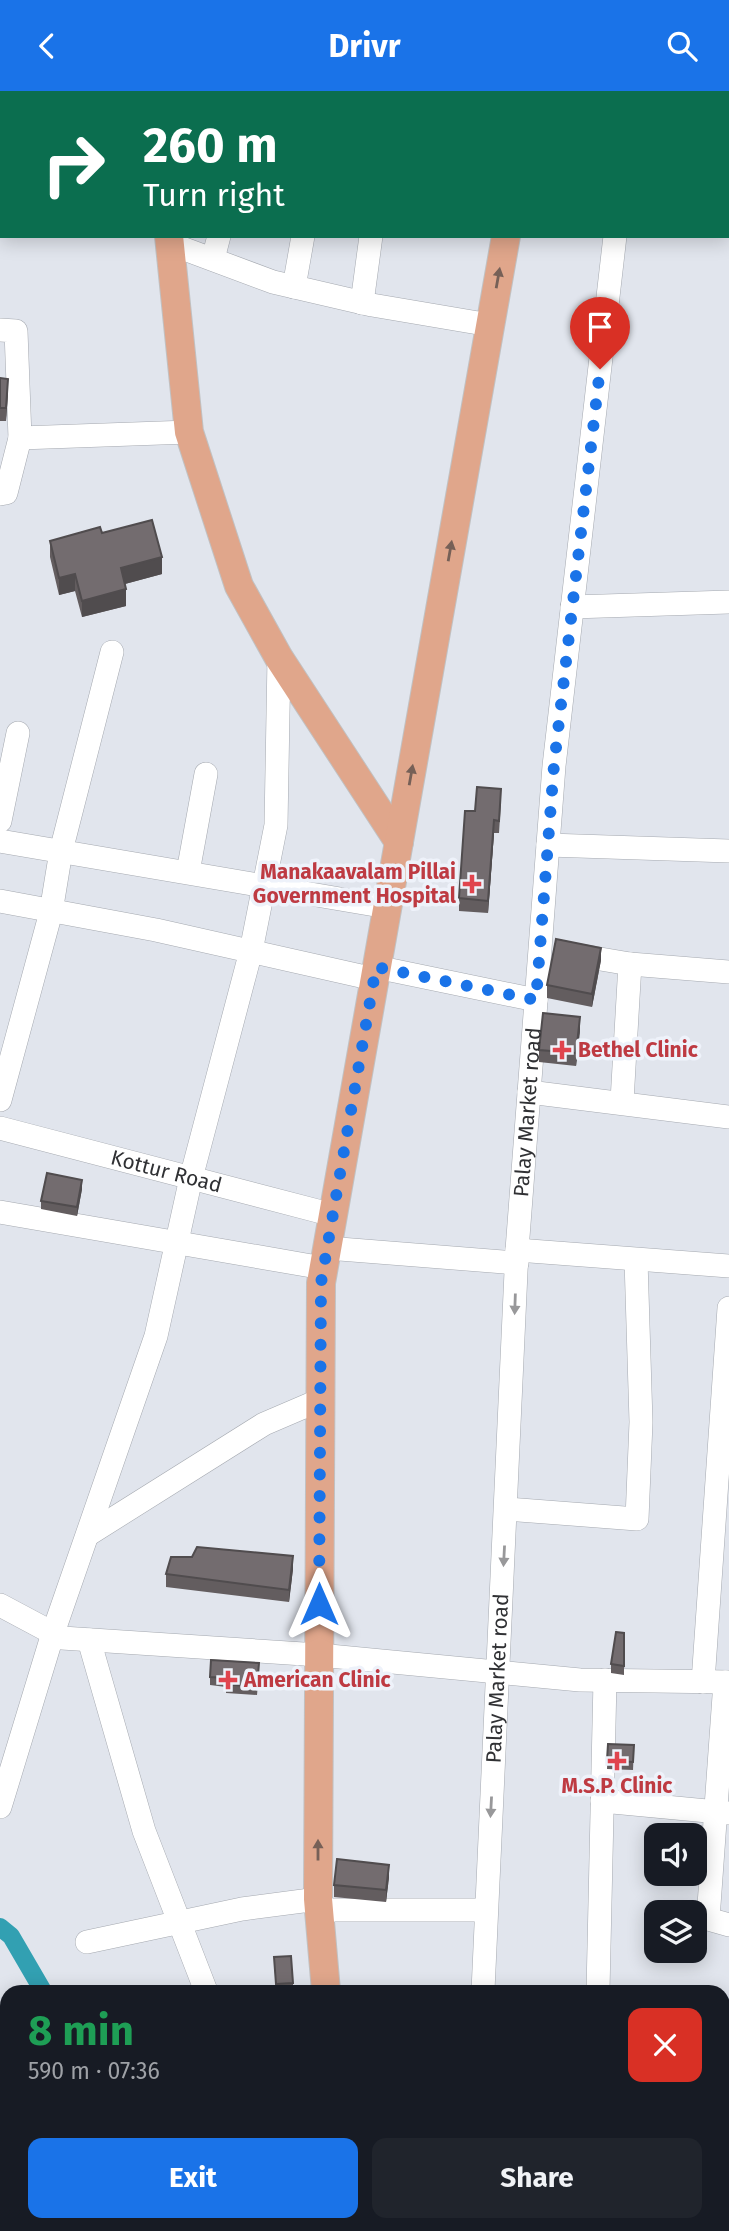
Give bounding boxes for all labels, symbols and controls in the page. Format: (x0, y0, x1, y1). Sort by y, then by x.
icon: back (28, 27, 66, 65)
text: Drivr (329, 27, 400, 65)
icon: search (663, 27, 701, 65)
text: 260 m (143, 116, 278, 175)
icon: right (28, 119, 119, 210)
text: Turn right (143, 176, 285, 214)
one-way arrow (493, 267, 504, 289)
pin (570, 297, 630, 369)
icon: arrive (581, 308, 619, 346)
one-way arrow (445, 539, 456, 561)
one-way arrow (405, 763, 416, 785)
place label: Manakaavalam Pillai Government Hospital (253, 859, 457, 909)
marker: Manakaavalam Pillai Government Hospital (462, 874, 482, 894)
street label: Palay Market road (508, 1026, 547, 1198)
place label: Bethel Clinic (578, 1037, 698, 1063)
marker: Bethel Clinic (552, 1040, 572, 1060)
street label: Kottur Road (108, 1145, 225, 1198)
one-way arrow (509, 1293, 520, 1315)
one-way arrow (499, 1545, 510, 1567)
position arrow (282, 1567, 356, 1641)
street label: Palay Market road (480, 1593, 514, 1764)
place label: American Clinic (243, 1667, 391, 1693)
marker: American Clinic (218, 1670, 238, 1690)
marker: M.S.P. Clinic (607, 1751, 627, 1771)
place label: M.S.P. Clinic (562, 1773, 672, 1799)
one-way arrow (485, 1797, 496, 1819)
map controls (644, 1823, 707, 1963)
button: sound (644, 1823, 707, 1886)
one-way arrow (312, 1839, 324, 1861)
button: layers (644, 1900, 707, 1963)
text: 8 min (28, 2006, 134, 2056)
button: close (628, 2008, 702, 2082)
text: 590 m · 07:36 (28, 2057, 160, 2085)
button: Exit (28, 2138, 358, 2218)
button: Share (372, 2138, 702, 2218)

